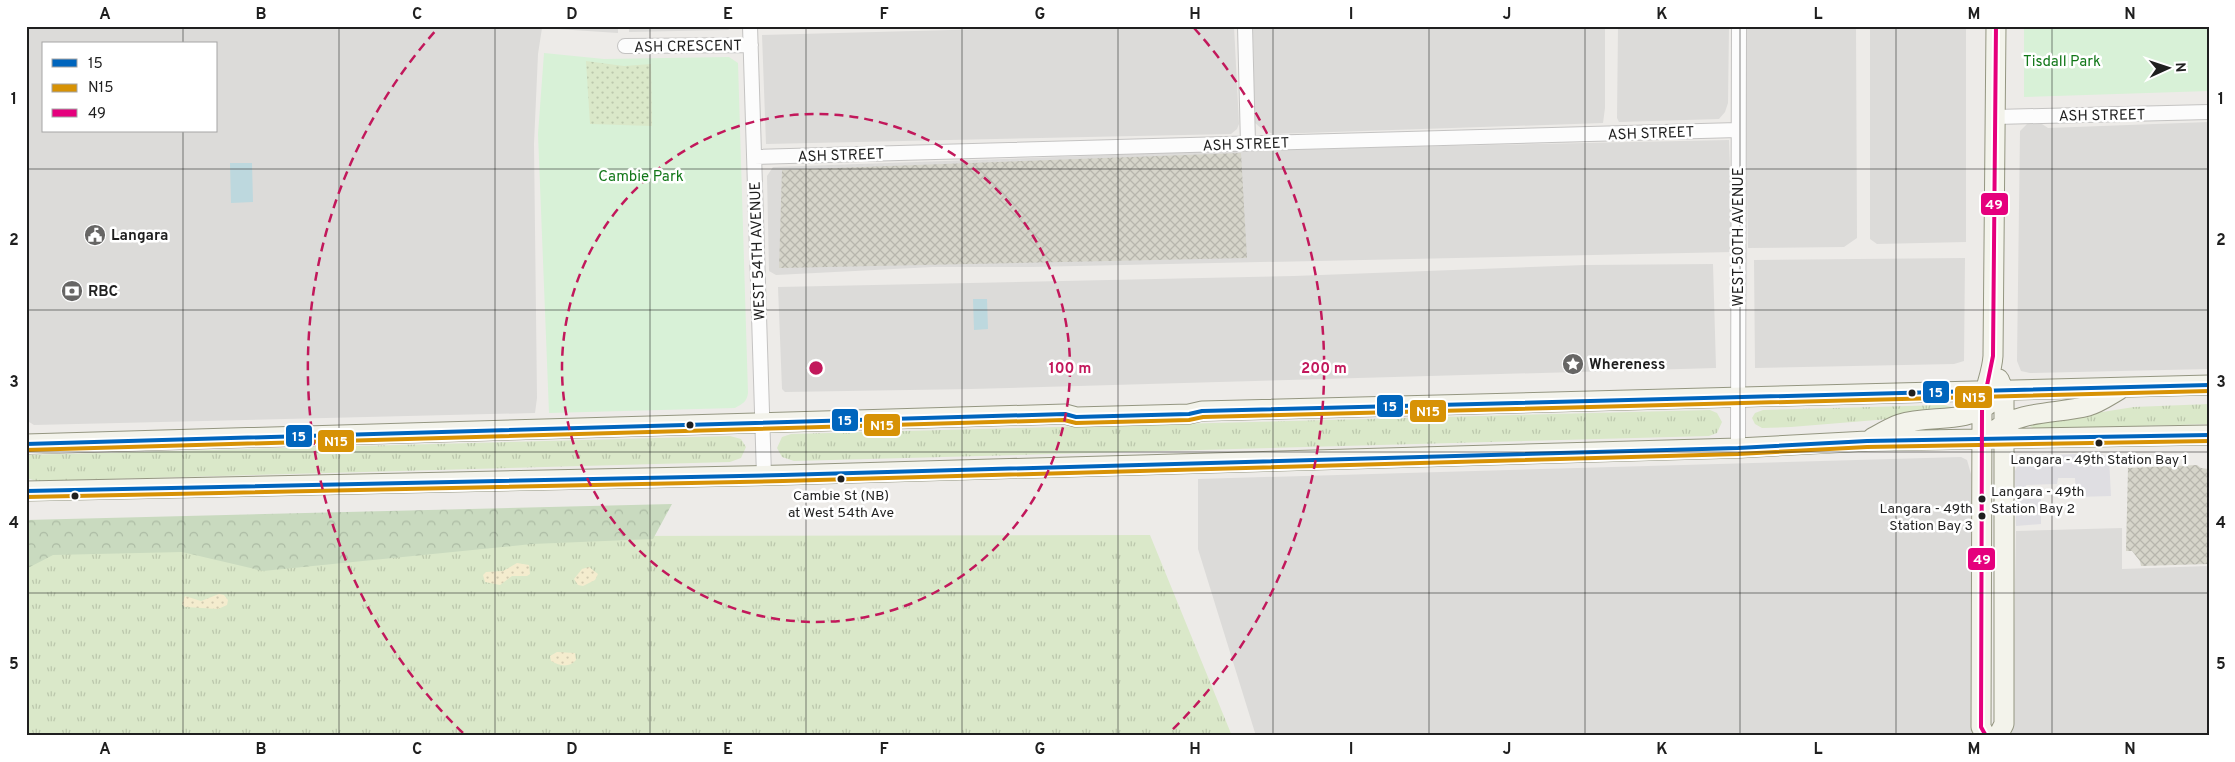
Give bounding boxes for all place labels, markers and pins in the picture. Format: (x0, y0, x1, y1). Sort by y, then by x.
public building icon: Langara (83, 223, 107, 247)
place label: Langara (111, 227, 168, 246)
bank icon: RBC (60, 279, 84, 303)
place label: RBC (88, 283, 118, 302)
place icon: Whereness (1561, 352, 1585, 376)
place label: Whereness (1589, 356, 1665, 375)
centre of rings (807, 359, 825, 377)
unlabelled marker (1907, 388, 1917, 398)
unlabelled marker (685, 420, 695, 430)
marker: Langara - 49th Station Bay 1 (2094, 438, 2104, 448)
place label: Langara - 49th Station Bay 1 (2010, 452, 2188, 469)
marker: Cambie St (NB) at West 54th Ave (836, 474, 846, 484)
place label: Langara - 49th Station Bay 2 (1991, 484, 2084, 518)
place label: Cambie St (NB) at West 54th Ave (788, 488, 894, 522)
unlabelled marker (70, 491, 80, 501)
marker: Langara - 49th Station Bay 2 (1977, 494, 1987, 504)
place label: Langara - 49th Station Bay 3 (1880, 501, 1973, 535)
marker: Langara - 49th Station Bay 3 (1977, 511, 1987, 521)

